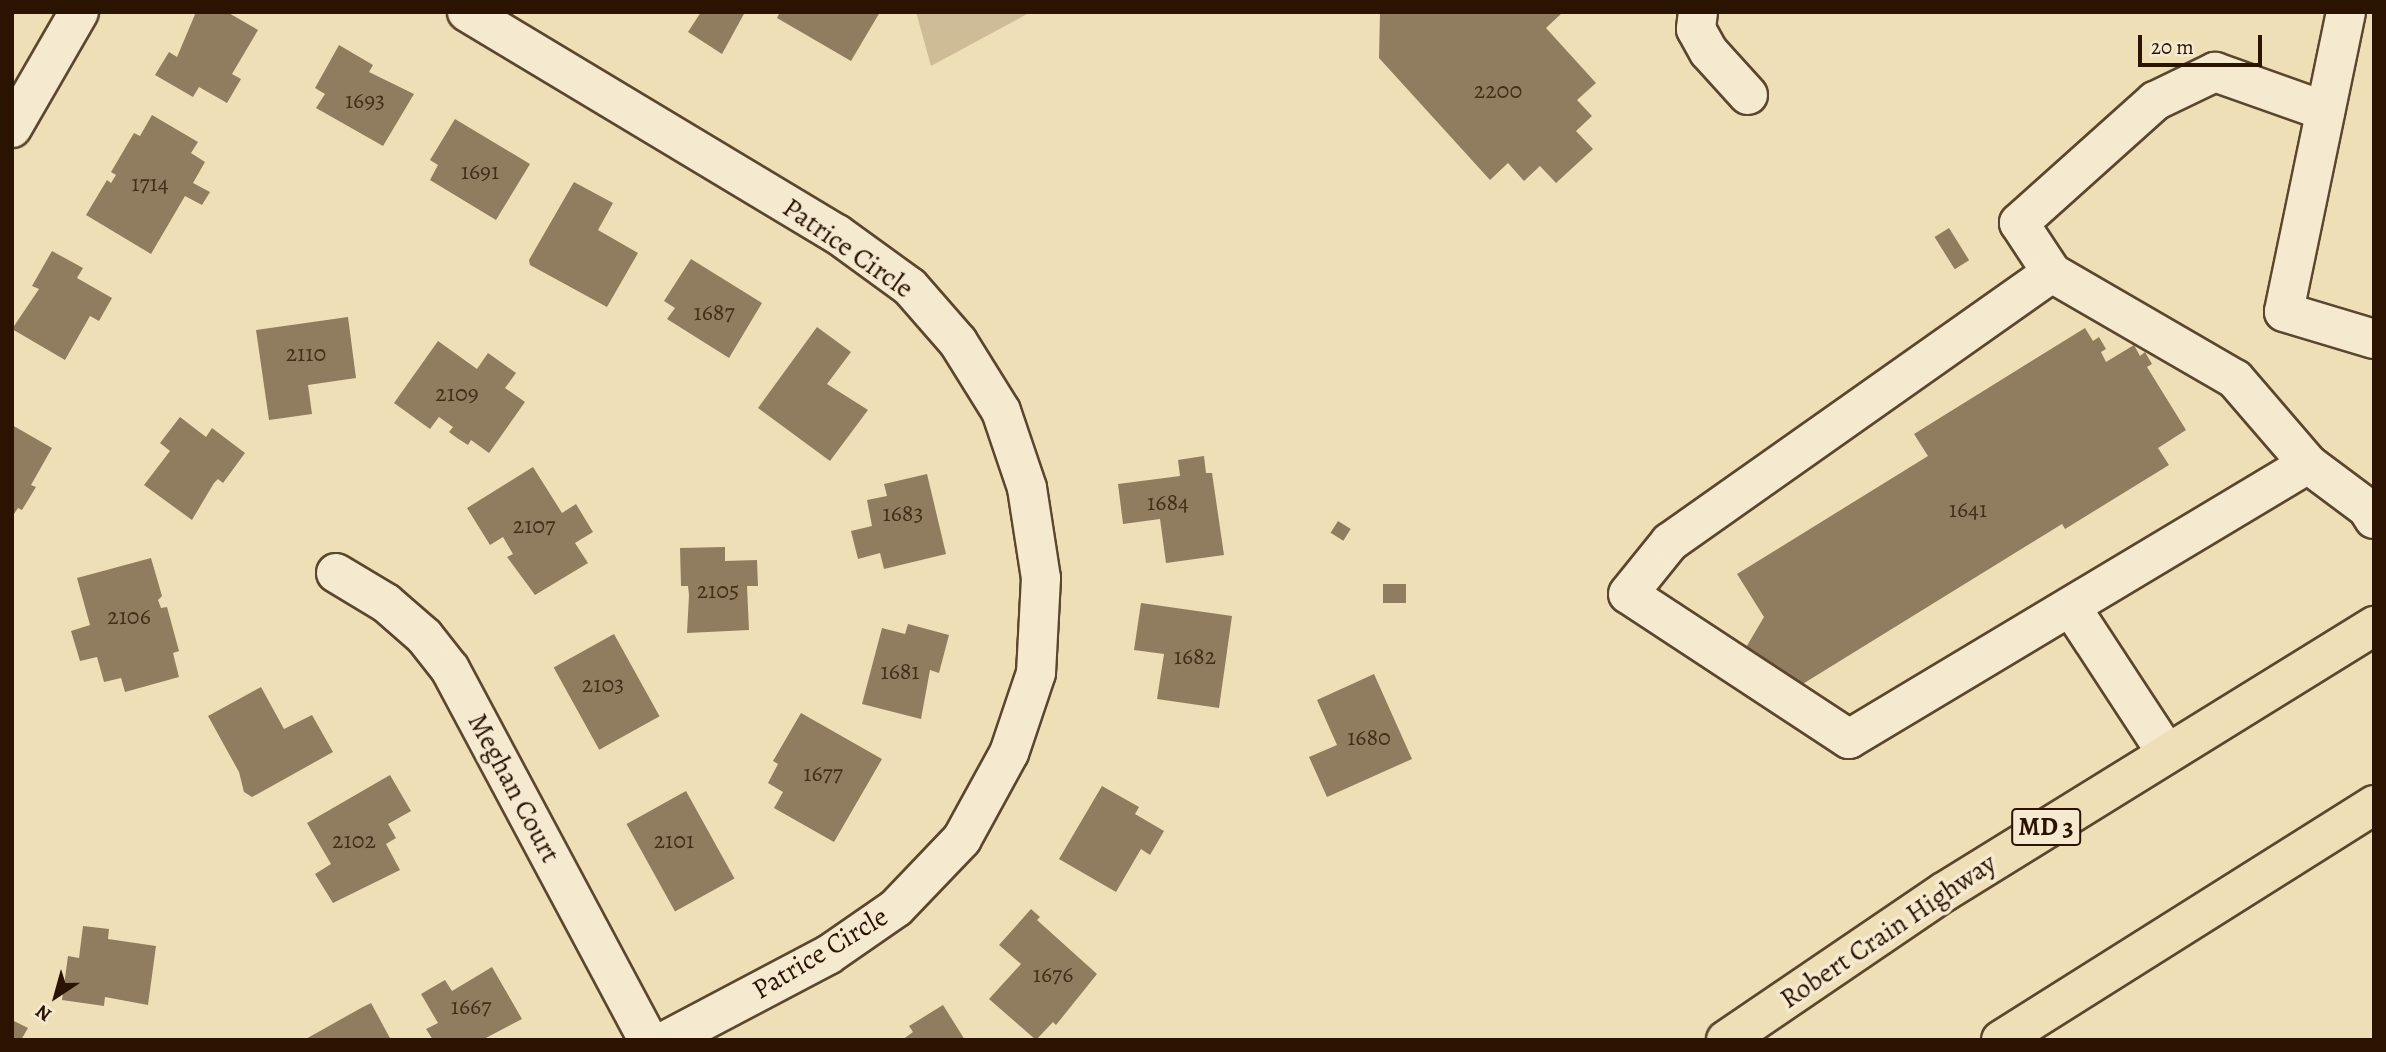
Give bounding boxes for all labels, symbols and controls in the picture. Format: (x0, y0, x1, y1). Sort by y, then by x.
scale bar (2141, 21, 2265, 65)
text: 20 m (2151, 33, 2194, 61)
house number: 2200 (1474, 77, 1522, 105)
house number: 1693 (345, 87, 385, 115)
house number: 1691 (461, 158, 499, 186)
house number: 1714 (131, 170, 169, 198)
street label: Patrice Circle (776, 191, 920, 305)
house number: 1687 (693, 299, 735, 327)
house number: 2110 (286, 340, 326, 368)
house number: 2109 (435, 380, 479, 408)
house number: 1684 (1147, 489, 1189, 517)
house number: 1641 (1949, 496, 1987, 524)
house number: 1683 (883, 500, 923, 528)
house number: 2107 (513, 512, 555, 540)
house number: 2105 (697, 577, 739, 605)
house number: 2106 (107, 603, 151, 631)
house number: 1682 (1174, 643, 1216, 671)
house number: 1681 (880, 658, 920, 686)
house number: 2103 (582, 671, 624, 699)
street label: Meghan Court (461, 708, 567, 868)
house number: 1680 (1347, 724, 1391, 752)
house number: 1677 (803, 760, 843, 788)
road number: MD 3 (2011, 804, 2081, 849)
house number: 2102 (332, 827, 376, 855)
house number: 2101 (654, 827, 694, 855)
street label: Robert Crain Highway (1774, 846, 2002, 1016)
street label: Patrice Circle (746, 899, 894, 1007)
north arrow (21, 961, 91, 1031)
house number: 1676 (1033, 961, 1073, 989)
house number: 1667 (451, 993, 491, 1021)
text: N (30, 998, 57, 1028)

